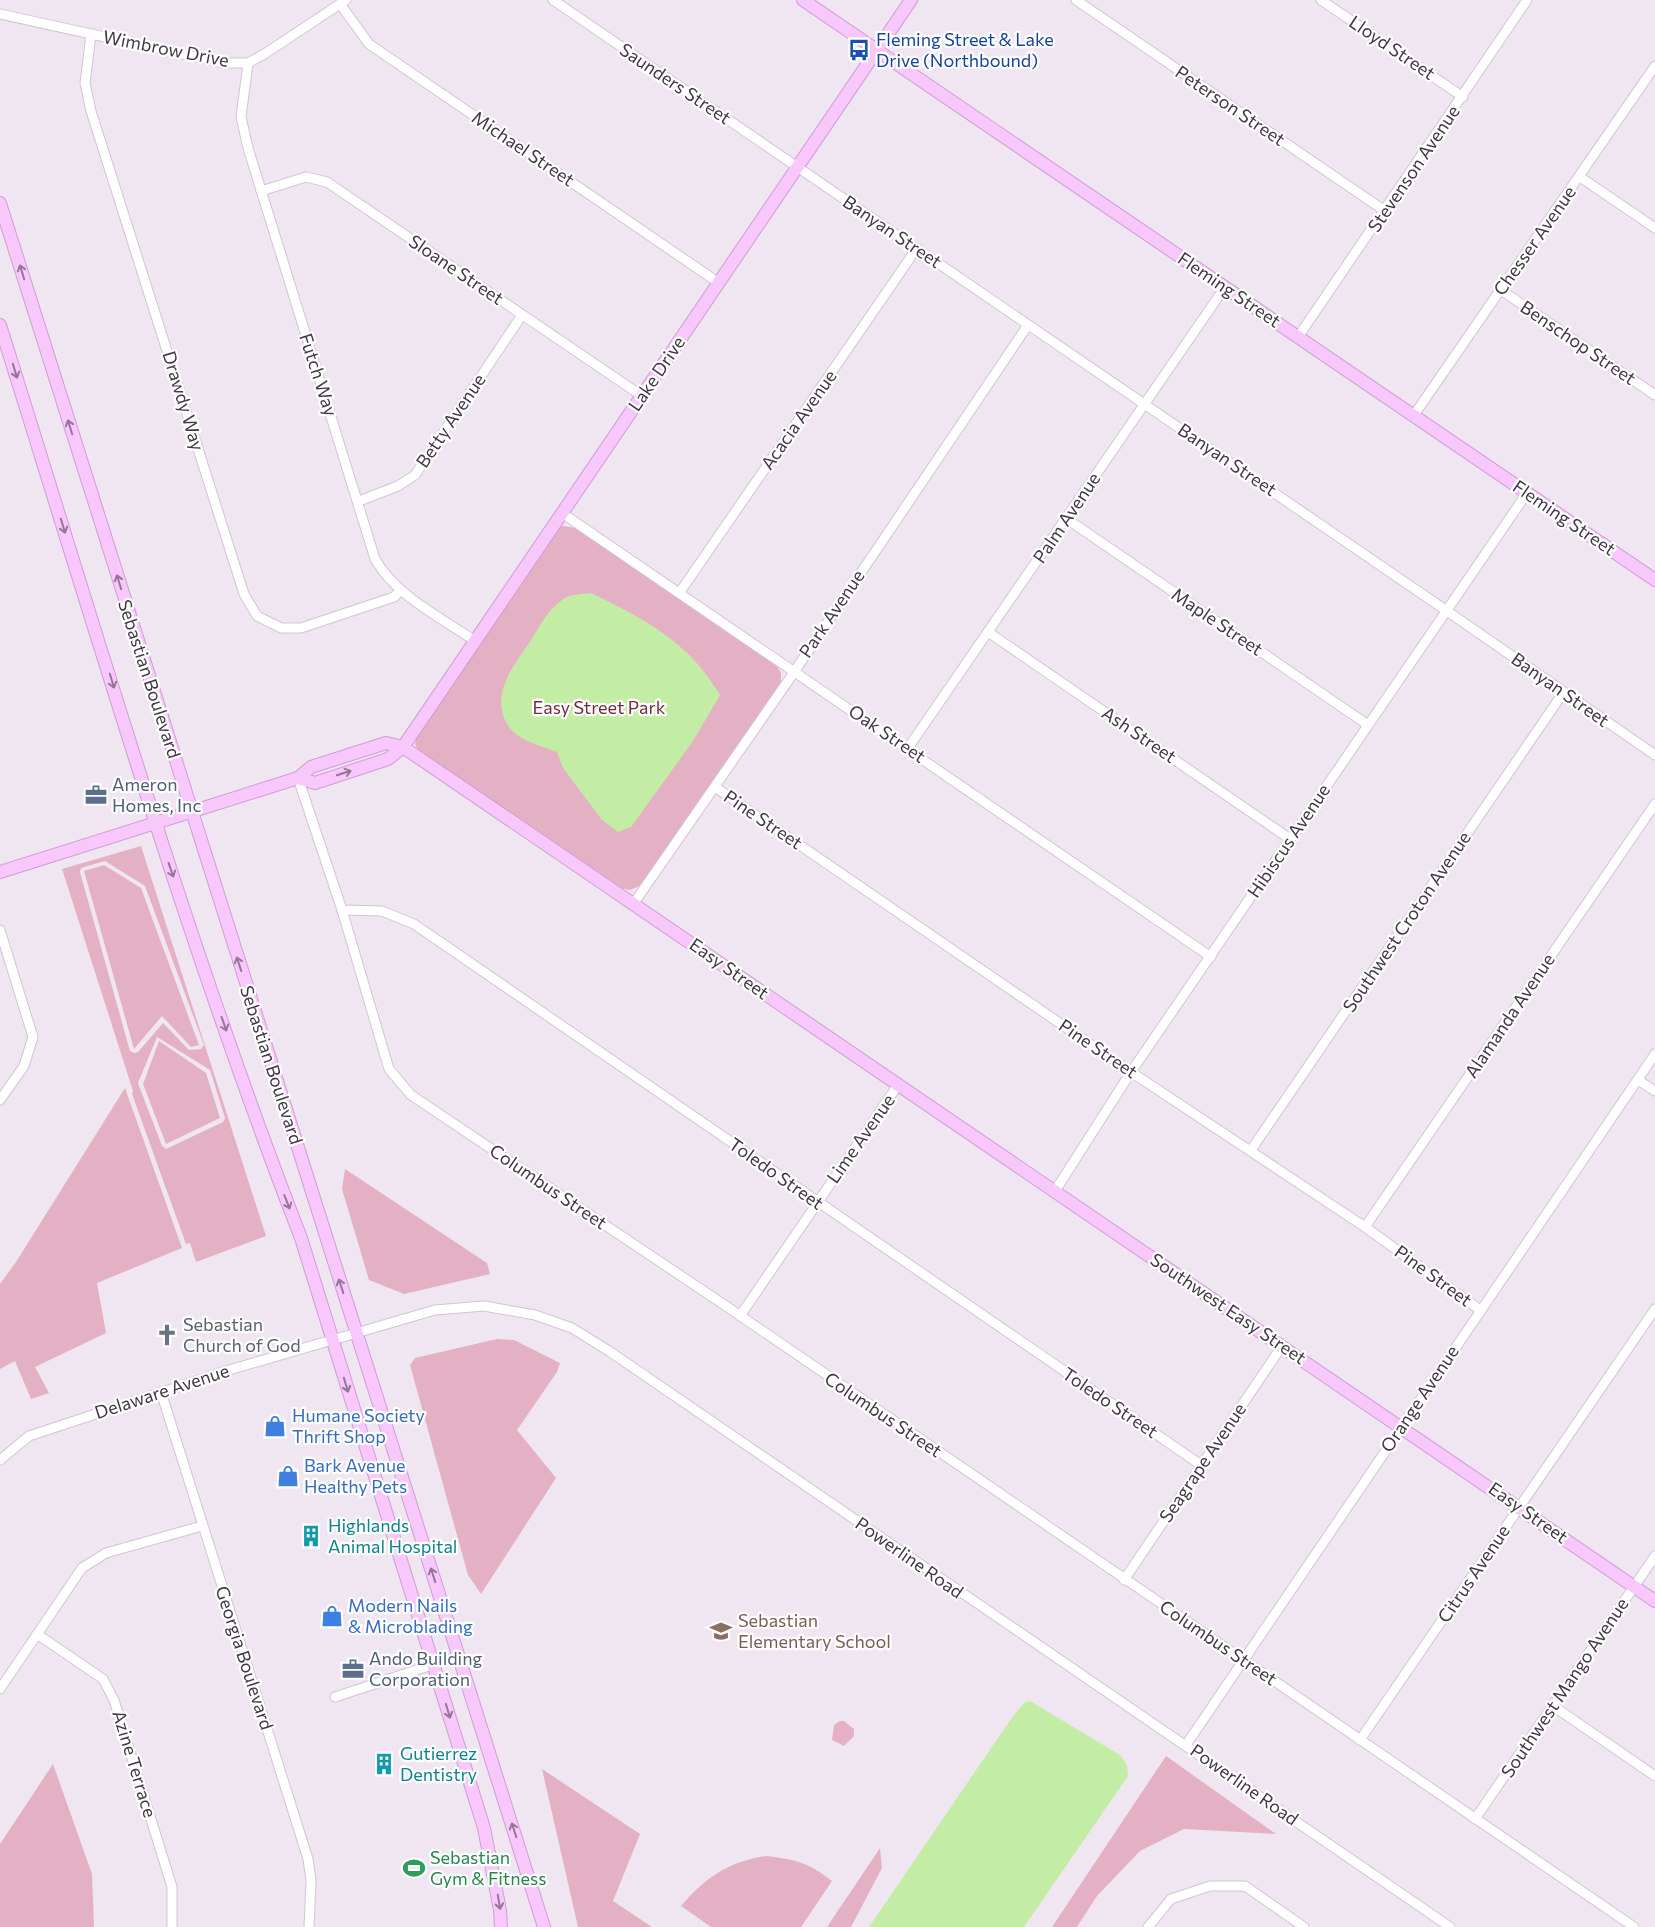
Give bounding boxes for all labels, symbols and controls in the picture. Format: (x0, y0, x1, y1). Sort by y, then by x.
street label: Lloyd Street (1345, 10, 1440, 84)
street label: Wimbrow Drive (101, 25, 231, 71)
place label: Fleming Street & Lake Drive (Northbound) (876, 28, 1054, 71)
bus stop icon: Fleming Street & Lake Drive (Northbound) (846, 37, 872, 63)
street label: Saunders Street (616, 38, 735, 129)
street label: Peterson Street (1172, 60, 1290, 150)
street label: Stevenson Avenue (1363, 101, 1464, 236)
street label: Michael Street (468, 106, 579, 191)
street label: Chesser Avenue (1488, 181, 1580, 299)
street label: Banyan Street (839, 190, 946, 272)
street label: Sloane Street (405, 229, 508, 309)
street label: Fleming Street (1174, 247, 1285, 332)
one-way arrow (16, 264, 26, 280)
street label: Benschop Street (1517, 295, 1640, 389)
street label: Futch Way (295, 330, 343, 419)
street label: Lake Drive (623, 332, 689, 415)
street label: Drawdy Way (158, 348, 209, 453)
one-way arrow (10, 363, 20, 379)
street label: Acacia Avenue (756, 365, 841, 474)
street label: Betty Avenue (411, 369, 490, 472)
street label: Banyan Street (1174, 418, 1281, 500)
one-way arrow (65, 420, 74, 435)
street label: Palm Avenue (1028, 468, 1104, 567)
street label: Fleming Street (1509, 475, 1620, 560)
one-way arrow (59, 518, 69, 534)
street label: Park Avenue (794, 565, 869, 662)
one-way arrow (113, 575, 123, 591)
street label: Maple Street (1168, 583, 1267, 660)
street label: Sebastian Boulevard (114, 597, 186, 761)
street label: Banyan Street (1507, 647, 1614, 731)
one-way arrow (107, 673, 117, 689)
park label: Easy Street Park (533, 696, 666, 718)
street label: Oak Street (845, 699, 930, 767)
street label: Ash Street (1098, 701, 1181, 767)
one-way arrow (336, 768, 352, 778)
place label: Ameron Homes, Inc (112, 773, 201, 816)
street label: Hibiscus Avenue (1242, 779, 1334, 901)
office icon: Ameron Homes, Inc (83, 782, 109, 808)
street label: Pine Street (720, 785, 807, 853)
street label: Southwest Croton Avenue (1337, 827, 1475, 1016)
one-way arrow (167, 862, 176, 877)
street label: Easy Street (686, 933, 773, 1004)
street label: Alamanda Avenue (1459, 949, 1559, 1082)
one-way arrow (234, 956, 244, 972)
street label: Sebastian Boulevard (236, 983, 308, 1147)
street label: Pine Street (1055, 1014, 1142, 1082)
one-way arrow (219, 1015, 229, 1031)
street label: Lime Avenue (821, 1090, 899, 1187)
street label: Toledo Street (725, 1132, 828, 1214)
street label: Columbus Street (486, 1139, 611, 1233)
one-way arrow (283, 1194, 292, 1209)
street label: Pine Street (1391, 1240, 1476, 1311)
street label: Southwest Easy Street (1146, 1248, 1311, 1369)
one-way arrow (336, 1278, 346, 1294)
place label: Sebastian Church of God (183, 1313, 301, 1356)
church icon: Sebastian Church of God (154, 1322, 180, 1348)
street label: Orange Avenue (1375, 1341, 1463, 1456)
street label: Delaware Avenue (92, 1359, 232, 1423)
street label: Toledo Street (1059, 1362, 1162, 1442)
street label: Columbus Street (821, 1367, 946, 1461)
one-way arrow (342, 1377, 352, 1393)
street label: Seagrape Avenue (1154, 1399, 1250, 1526)
place label: Humane Society Thrift Shop (292, 1404, 425, 1447)
shop icon: Humane Society Thrift Shop (262, 1413, 288, 1439)
place label: Bark Avenue Healthy Pets (304, 1454, 407, 1497)
shop icon: Bark Avenue Healthy Pets (275, 1463, 301, 1489)
street label: Easy Street (1485, 1477, 1572, 1548)
street label: Powerline Road (851, 1512, 968, 1603)
place label: Highlands Animal Hospital (328, 1514, 457, 1557)
street label: Citrus Avenue (1432, 1520, 1514, 1627)
building icon: Highlands Animal Hospital (298, 1523, 324, 1549)
one-way arrow (428, 1568, 438, 1584)
street label: Georgia Boulevard (211, 1583, 279, 1732)
street label: Southwest Mango Avenue (1496, 1593, 1633, 1781)
place label: Modern Nails & Microblading (348, 1594, 473, 1637)
street label: Columbus Street (1156, 1595, 1281, 1689)
shop icon: Modern Nails & Microblading (319, 1603, 345, 1629)
place label: Sebastian Elementary School (738, 1609, 891, 1652)
school or university icon: Sebastian Elementary School (708, 1618, 734, 1644)
place label: Ando Building Corporation (369, 1647, 483, 1690)
office icon: Ando Building Corporation (340, 1656, 366, 1682)
one-way arrow (444, 1703, 453, 1718)
street label: Azine Terrace (108, 1707, 162, 1820)
street label: Powerline Road (1186, 1739, 1303, 1830)
place label: Gutierrez Dentistry (400, 1742, 477, 1785)
building icon: Gutierrez Dentistry (371, 1751, 397, 1777)
one-way arrow (508, 1823, 518, 1839)
place label: Sebastian Gym & Fitness (430, 1846, 546, 1889)
sports icon: Sebastian Gym & Fitness (401, 1855, 427, 1881)
one-way arrow (494, 1893, 504, 1909)

